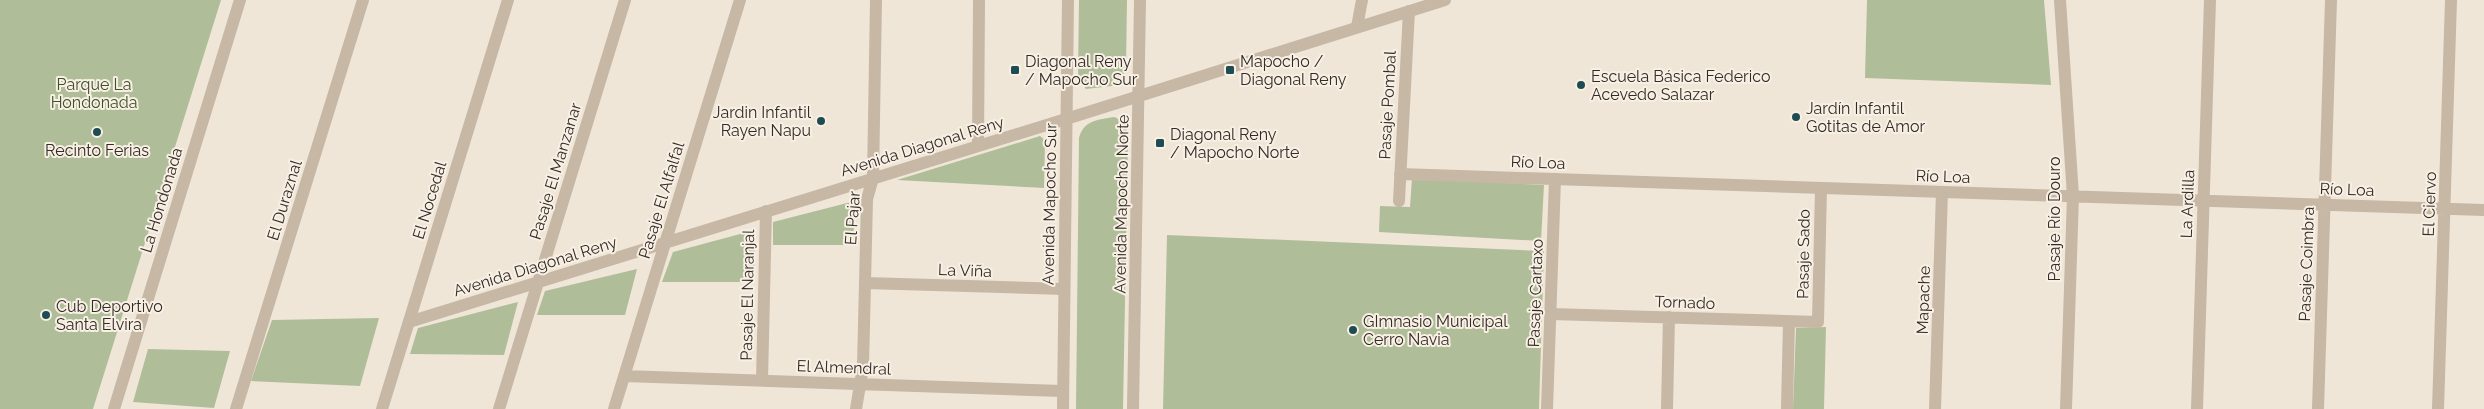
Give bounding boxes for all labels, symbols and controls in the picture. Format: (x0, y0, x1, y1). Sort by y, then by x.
street label: Pasaje Pombal (1375, 49, 1400, 160)
place label: Diagonal Reny / Mapocho Sur (1025, 52, 1138, 89)
place label: Mapocho / Diagonal Reny (1240, 52, 1347, 89)
marker: Diagonal Reny / Mapocho Sur (1009, 64, 1021, 76)
marker: Mapocho / Diagonal Reny (1224, 64, 1236, 76)
place label: Escuela Básica Federico Acevedo Salazar (1591, 67, 1770, 104)
park label: Parque La Hondonada (51, 75, 137, 112)
marker: Escuela Básica Federico Acevedo Salazar (1575, 79, 1587, 91)
place label: Jardín Infantil Gotitas de Amor (1806, 99, 1926, 136)
street label: Pasaje El Manzanar (526, 100, 585, 242)
place label: Jardin Infantil Rayen Napu (713, 103, 812, 140)
marker: Jardín Infantil Gotitas de Amor (1790, 111, 1802, 123)
street label: Avenida Diagonal Reny (838, 112, 1006, 180)
street label: Avenida Mapocho Norte (1110, 114, 1133, 294)
marker: Jardin Infantil Rayen Napu (815, 115, 827, 127)
street label: Avenida Mapocho Sur (1039, 122, 1060, 285)
place label: Diagonal Reny / Mapocho Norte (1170, 125, 1300, 162)
marker: Recinto Ferias (91, 126, 103, 138)
marker: Diagonal Reny / Mapocho Norte (1154, 137, 1166, 149)
street label: Pasaje El Alfalfal (635, 139, 688, 261)
place label: Recinto Ferias (45, 141, 149, 160)
street label: La Hondonada (136, 145, 186, 255)
street label: Río Loa (1510, 152, 1566, 173)
street label: El Duraznal (263, 157, 306, 243)
street label: Pasaje Río Douro (2045, 157, 2064, 281)
street label: El Nocedal (409, 158, 451, 241)
street label: Río Loa (1915, 166, 1971, 187)
street label: La Ardilla (2177, 169, 2198, 239)
street label: El Ciervo (2419, 171, 2440, 237)
street label: Río Loa (2319, 179, 2375, 200)
street label: El Pajar (841, 190, 864, 246)
street label: Pasaje Coimbra (2295, 206, 2318, 322)
street label: Pasaje Sado (1793, 209, 1814, 299)
street label: Pasaje El Naranjal (737, 229, 758, 361)
street label: Avenida Diagonal Reny (451, 232, 619, 300)
street label: Pasaje Cartaxo (1524, 238, 1547, 348)
street label: La Viña (938, 260, 992, 281)
street label: Mapache (1913, 265, 1934, 335)
street label: Tornado (1654, 292, 1716, 313)
place label: Cub Deportivo Santa Elvira (56, 297, 163, 334)
marker: Cub Deportivo Santa Elvira (40, 309, 52, 321)
place label: GImnasio Municipal Cerro Navia (1363, 312, 1508, 349)
marker: GImnasio Municipal Cerro Navia (1347, 324, 1359, 336)
street label: El Almendral (796, 356, 892, 379)

